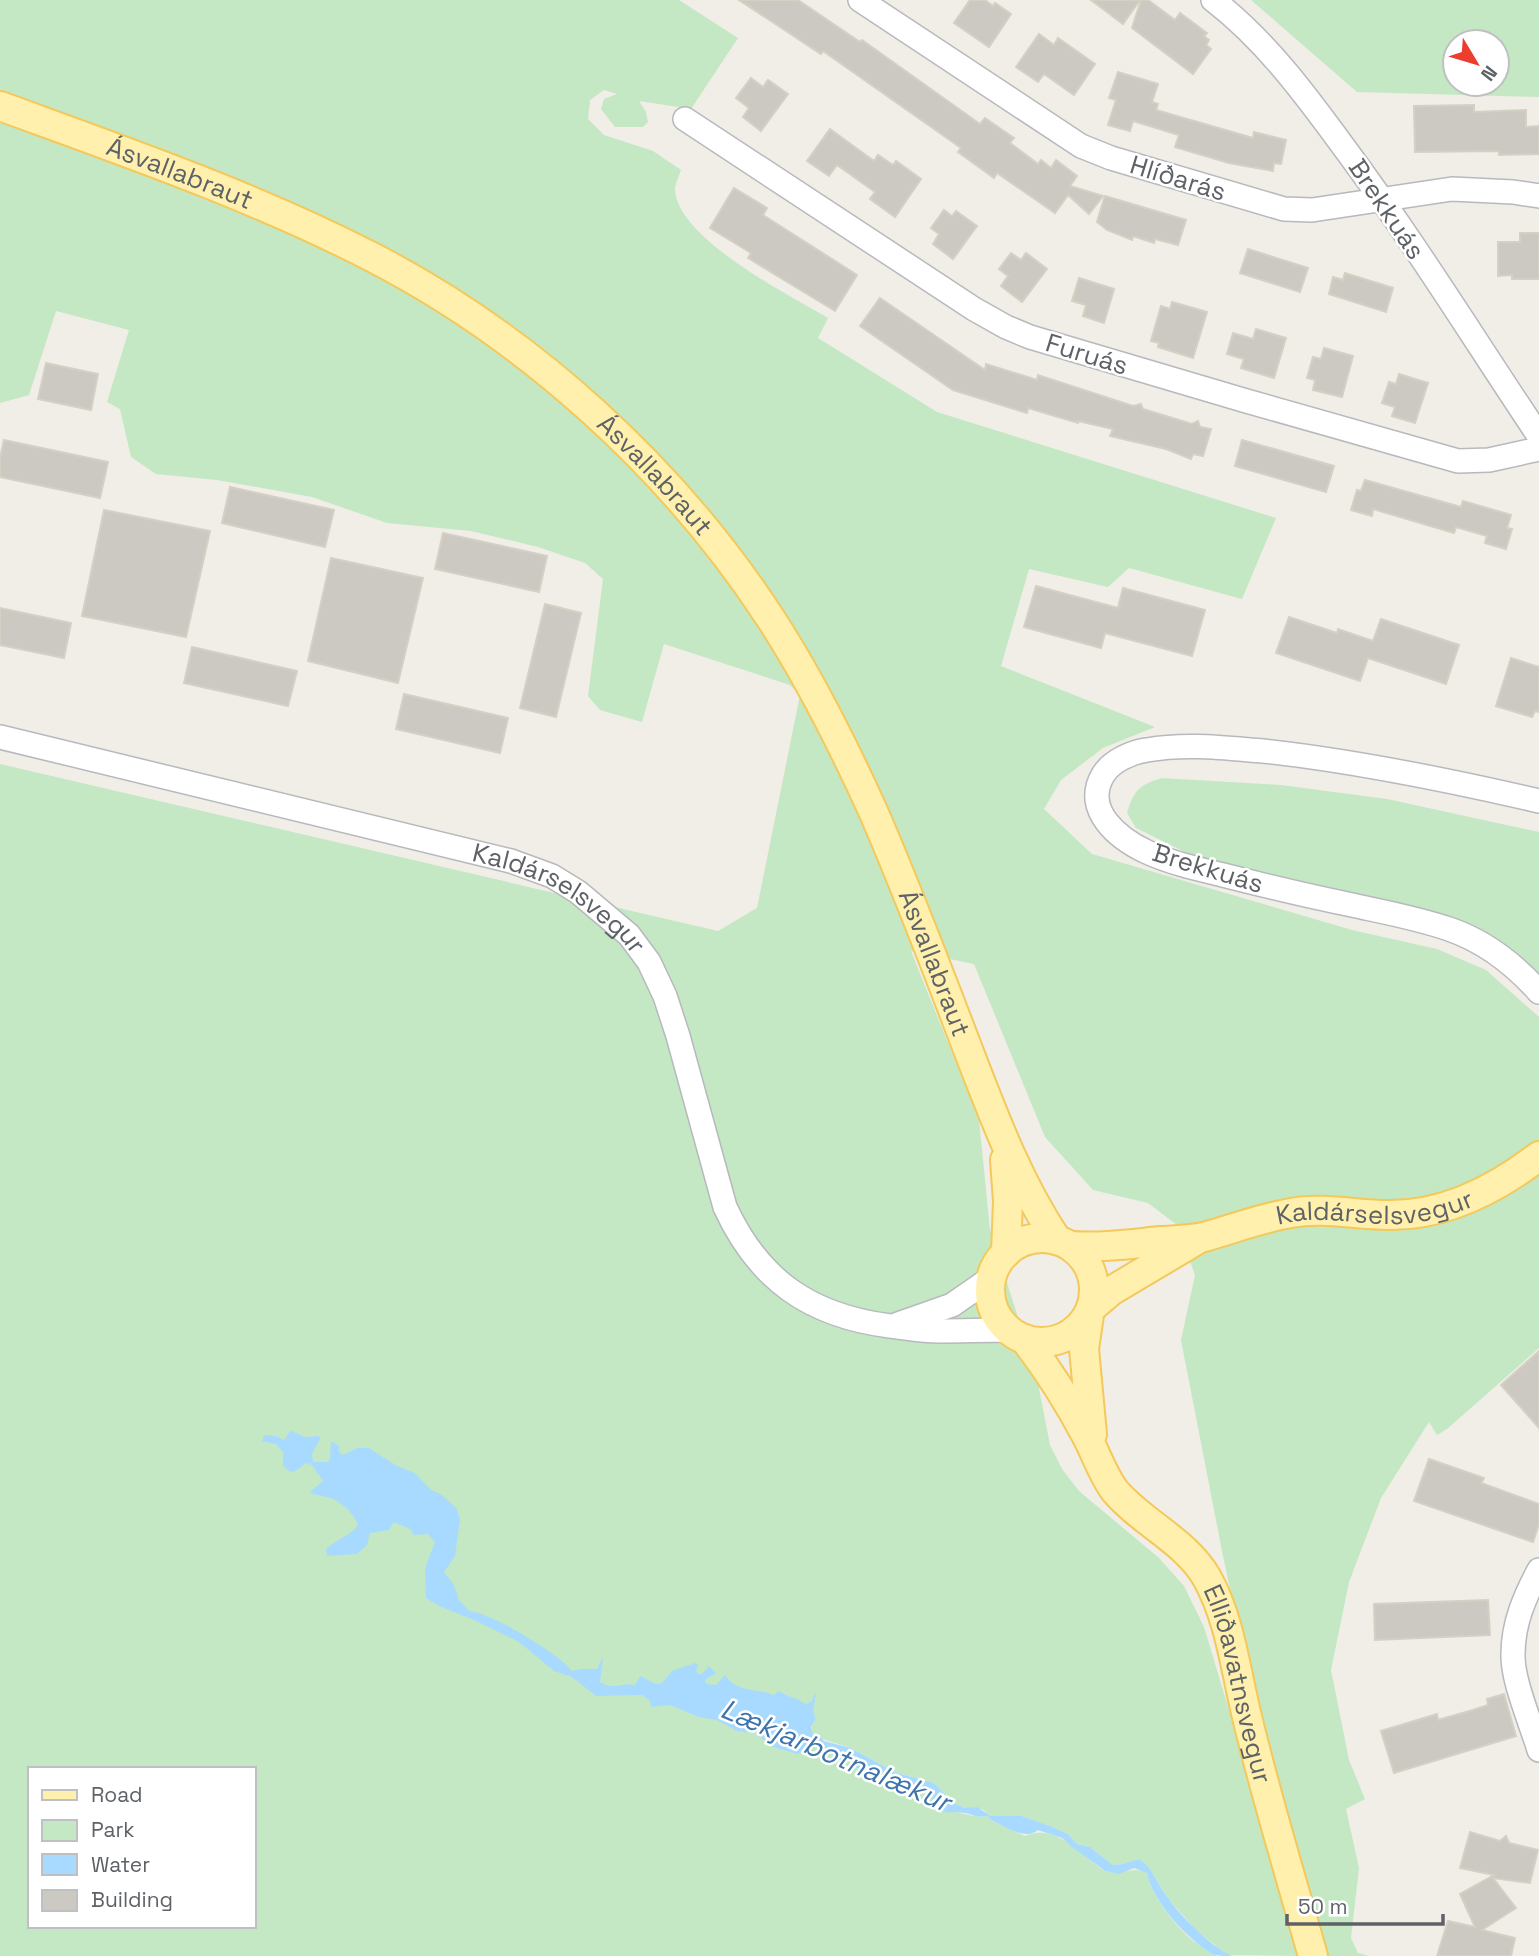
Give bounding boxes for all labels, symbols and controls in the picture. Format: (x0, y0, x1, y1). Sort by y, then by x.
north arrow (1441, 28, 1511, 98)
text: N (1475, 60, 1503, 86)
street label: Ásvallabraut (102, 129, 258, 217)
street label: Hlíðarás (1126, 147, 1230, 209)
street label: Brekkuás (1341, 152, 1433, 266)
street label: Furuás (1042, 325, 1132, 383)
street label: Ásvallabraut (590, 407, 720, 543)
street label: Kaldárselsvegur (469, 835, 654, 960)
street label: Brekkuás (1148, 835, 1268, 901)
street label: Ásvallabraut (891, 885, 978, 1041)
street label: Kaldárselsvegur (1273, 1181, 1478, 1232)
street label: Elliðavatnsvegur (1196, 1579, 1280, 1787)
water label: Lækjarbotnalækur (716, 1690, 960, 1821)
legend (28, 1767, 256, 1928)
text: Road (91, 1781, 143, 1808)
text: Park (91, 1816, 135, 1843)
text: Water (91, 1851, 150, 1878)
scale bar (1287, 1882, 1443, 1926)
text: Building (91, 1886, 173, 1913)
text: 50 m (1298, 1893, 1348, 1920)

